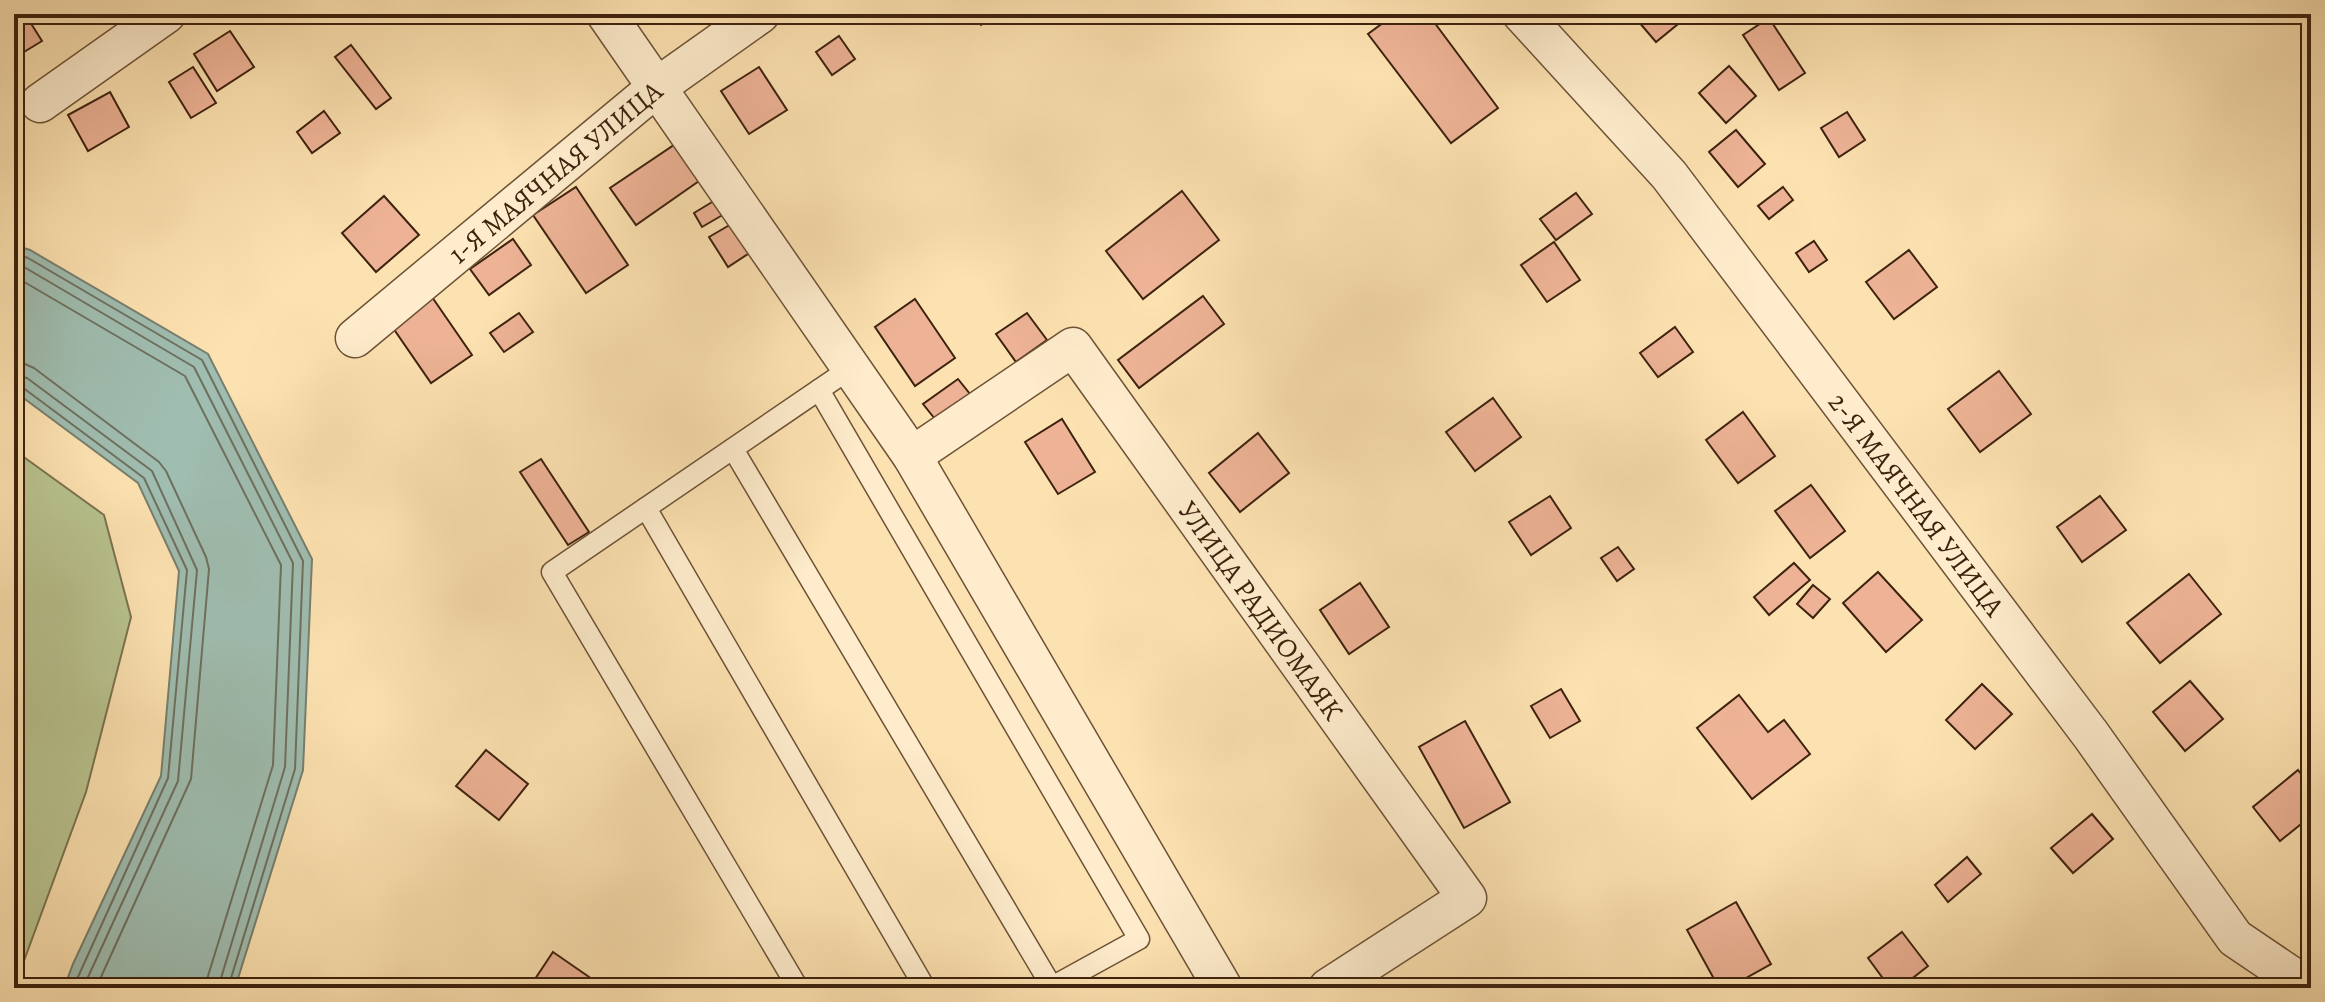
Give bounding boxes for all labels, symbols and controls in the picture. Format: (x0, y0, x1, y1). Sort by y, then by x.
street label: 1-Я МАЯЧНАЯ УЛИЦА (441, 72, 671, 273)
street label: 2-Я МАЯЧНАЯ УЛИЦА (1819, 385, 2013, 625)
street label: УЛИЦА РАДИОМАЯК (1169, 493, 1352, 728)

